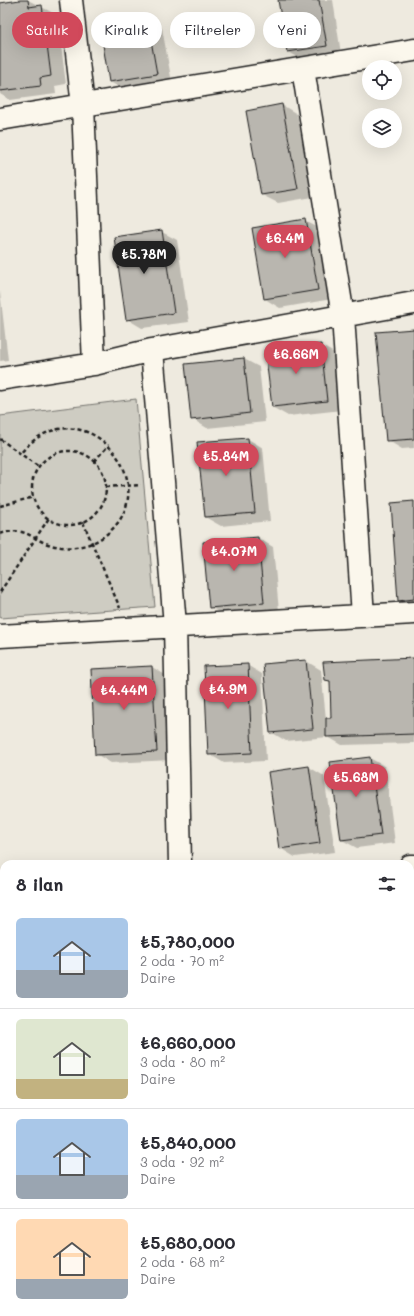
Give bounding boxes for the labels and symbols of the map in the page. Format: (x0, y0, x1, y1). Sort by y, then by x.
pin: ₺6.4M (257, 225, 313, 259)
pin: ₺5.78M (111, 241, 177, 275)
pin: ₺6.66M (263, 341, 329, 375)
pin: ₺5.84M (193, 443, 259, 477)
pin: ₺4.07M (201, 538, 267, 572)
pin: ₺4.9M (200, 676, 256, 710)
pin: ₺4.44M (91, 677, 157, 711)
pin: ₺5.68M (323, 764, 389, 798)

